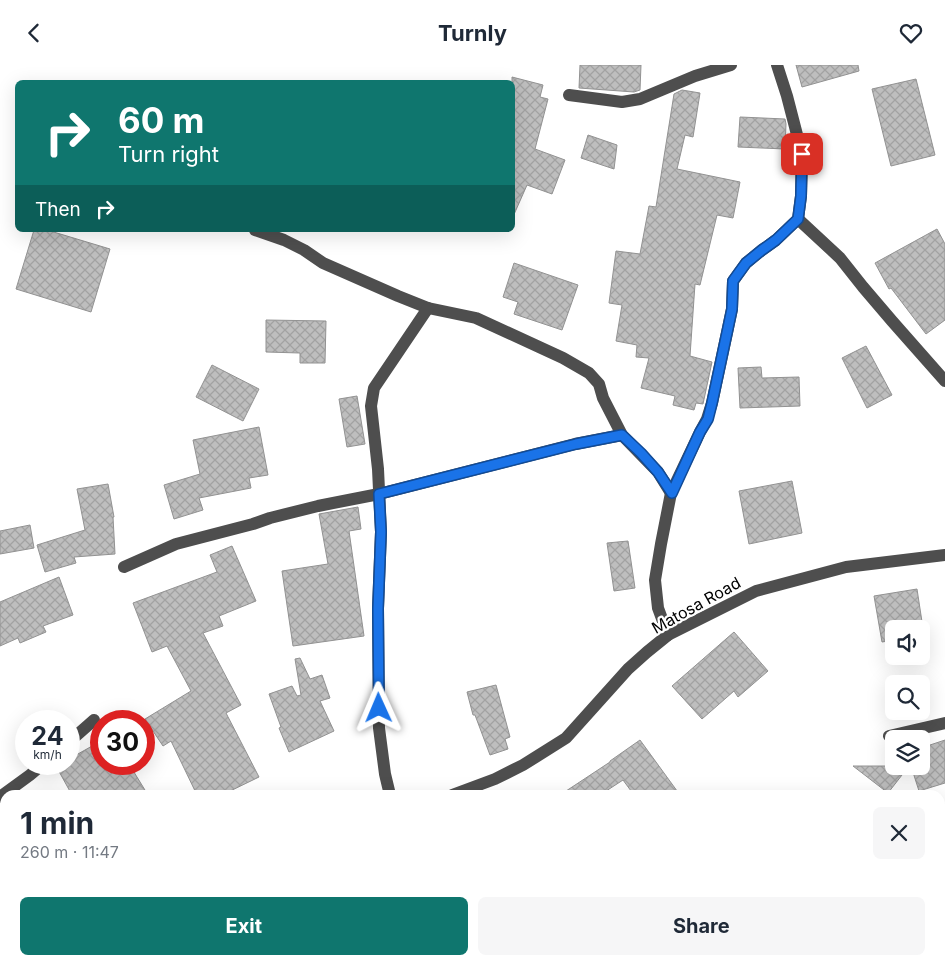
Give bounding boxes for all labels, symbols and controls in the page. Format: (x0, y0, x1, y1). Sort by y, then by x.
icon: back (20, 19, 48, 47)
icon: heart (897, 19, 925, 47)
text: Turnly (438, 20, 507, 46)
text: 60 m (118, 99, 205, 141)
icon: right (35, 100, 100, 165)
pin (781, 133, 823, 175)
icon: arrive (788, 140, 816, 168)
text: Turn right (118, 141, 219, 167)
icon: right (91, 195, 119, 223)
text: Then (35, 198, 81, 221)
street label: Matosa Road (648, 572, 744, 638)
map controls (885, 620, 930, 775)
button: sound (885, 620, 930, 665)
button: search (885, 675, 930, 720)
position arrow (352, 681, 404, 733)
speed limit sign: 30 (90, 710, 155, 775)
text: 24 (31, 721, 64, 751)
button: layers (885, 730, 930, 775)
text: km/h (33, 747, 62, 762)
text: 1 min (20, 805, 94, 841)
button: close (873, 807, 925, 859)
text: 260 m · 11:47 (20, 842, 119, 862)
button: Exit (20, 897, 468, 955)
button: Share (478, 897, 925, 955)

